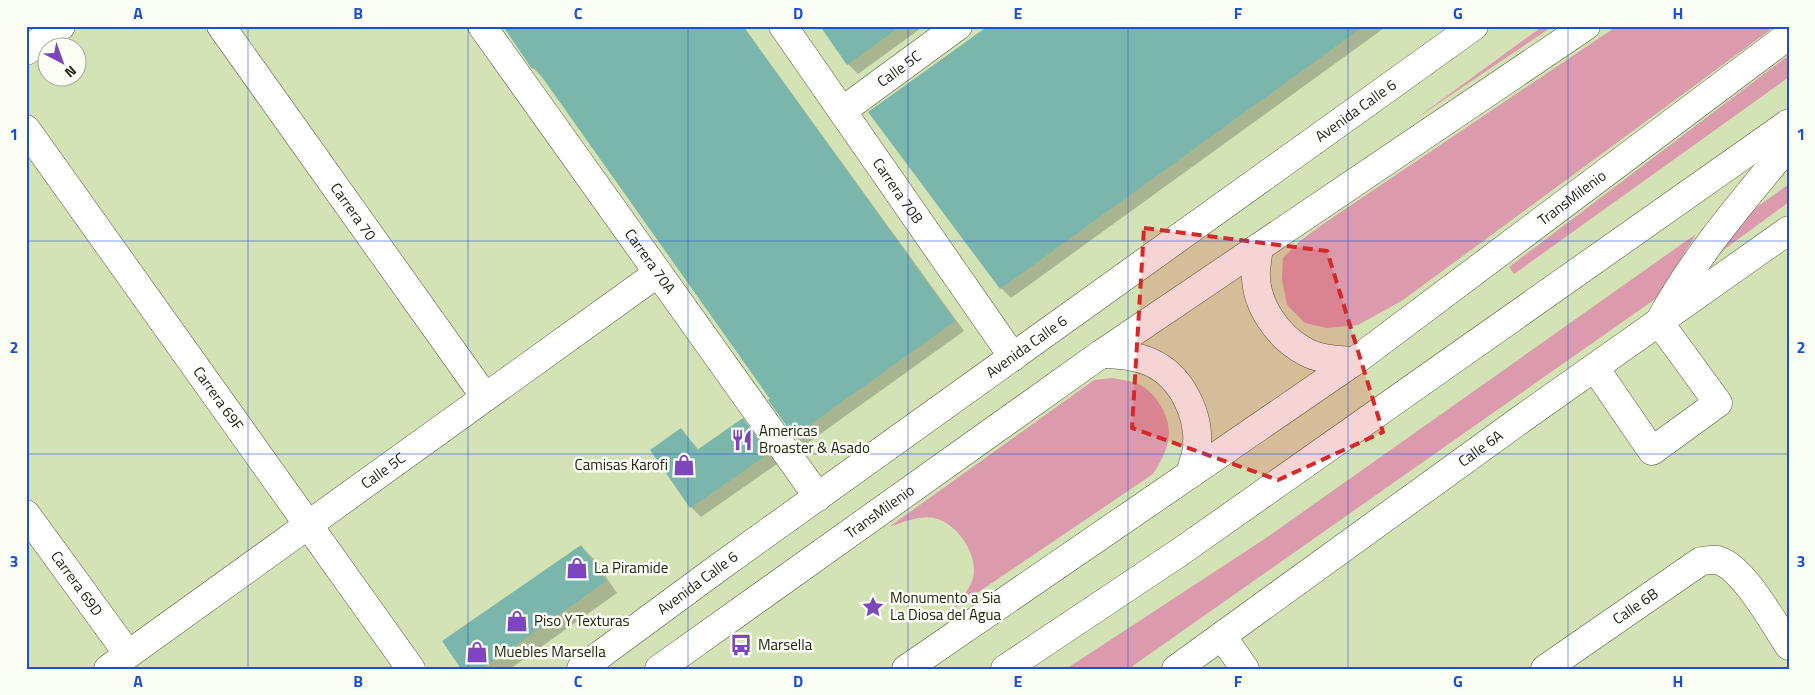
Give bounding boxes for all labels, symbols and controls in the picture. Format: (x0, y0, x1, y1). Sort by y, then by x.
text: A (133, 1, 143, 25)
text: B (353, 1, 363, 25)
text: C (574, 1, 583, 25)
text: D (793, 1, 803, 25)
text: E (1014, 1, 1023, 25)
text: F (1234, 1, 1243, 25)
text: G (1453, 1, 1463, 25)
text: H (1673, 1, 1683, 25)
north arrow (38, 38, 88, 88)
street label: Calle 5C (872, 45, 926, 93)
text: N (60, 61, 81, 83)
street label: Avenida Calle 6 (1310, 73, 1401, 147)
text: 1 (10, 122, 18, 146)
text: 1 (1797, 122, 1805, 146)
street label: Carrera 70B (867, 153, 929, 228)
street label: TransMilenio (1533, 164, 1611, 231)
street label: Carrera 70 (325, 178, 382, 245)
street label: Carrera 70A (619, 224, 682, 298)
street label: Avenida Calle 6 (981, 309, 1072, 383)
text: 2 (10, 335, 18, 359)
text: 2 (1797, 335, 1805, 359)
street label: Carrera 69F (188, 361, 250, 435)
place label: Americas Broaster & Asado (759, 419, 870, 459)
street label: Calle 6A (1453, 424, 1508, 472)
restaurant icon: Americas Broaster & Asado (729, 427, 755, 453)
street label: Calle 5C (356, 447, 410, 494)
shop icon: Camisas Karofi (671, 452, 697, 478)
place label: Camisas Karofi (574, 453, 668, 476)
street label: TransMilenio (840, 479, 919, 544)
street label: Avenida Calle 6 (652, 545, 743, 620)
street label: Carrera 69D (45, 546, 109, 621)
text: 3 (10, 549, 18, 573)
text: 3 (1797, 549, 1805, 573)
shop icon: La Piramide (564, 555, 590, 581)
place label: La Piramide (594, 556, 668, 579)
street label: Calle 6B (1608, 582, 1663, 630)
place label: Monumento a Sia La Diosa del Agua (890, 586, 1001, 626)
place icon: Monumento a Sia La Diosa del Agua (860, 594, 886, 620)
shop icon: Piso Y Texturas (504, 608, 530, 634)
place label: Piso Y Texturas (534, 609, 630, 632)
bus stop icon: Marsella (728, 632, 754, 658)
place label: Marsella (758, 633, 813, 656)
shop icon: Muebles Marsella (464, 639, 490, 665)
place label: Muebles Marsella (494, 640, 606, 663)
text: A (133, 669, 143, 693)
text: B (353, 669, 363, 693)
text: C (574, 669, 583, 693)
text: D (793, 669, 803, 693)
text: E (1014, 669, 1023, 693)
text: F (1234, 669, 1243, 693)
text: G (1453, 669, 1463, 693)
text: H (1673, 669, 1683, 693)

